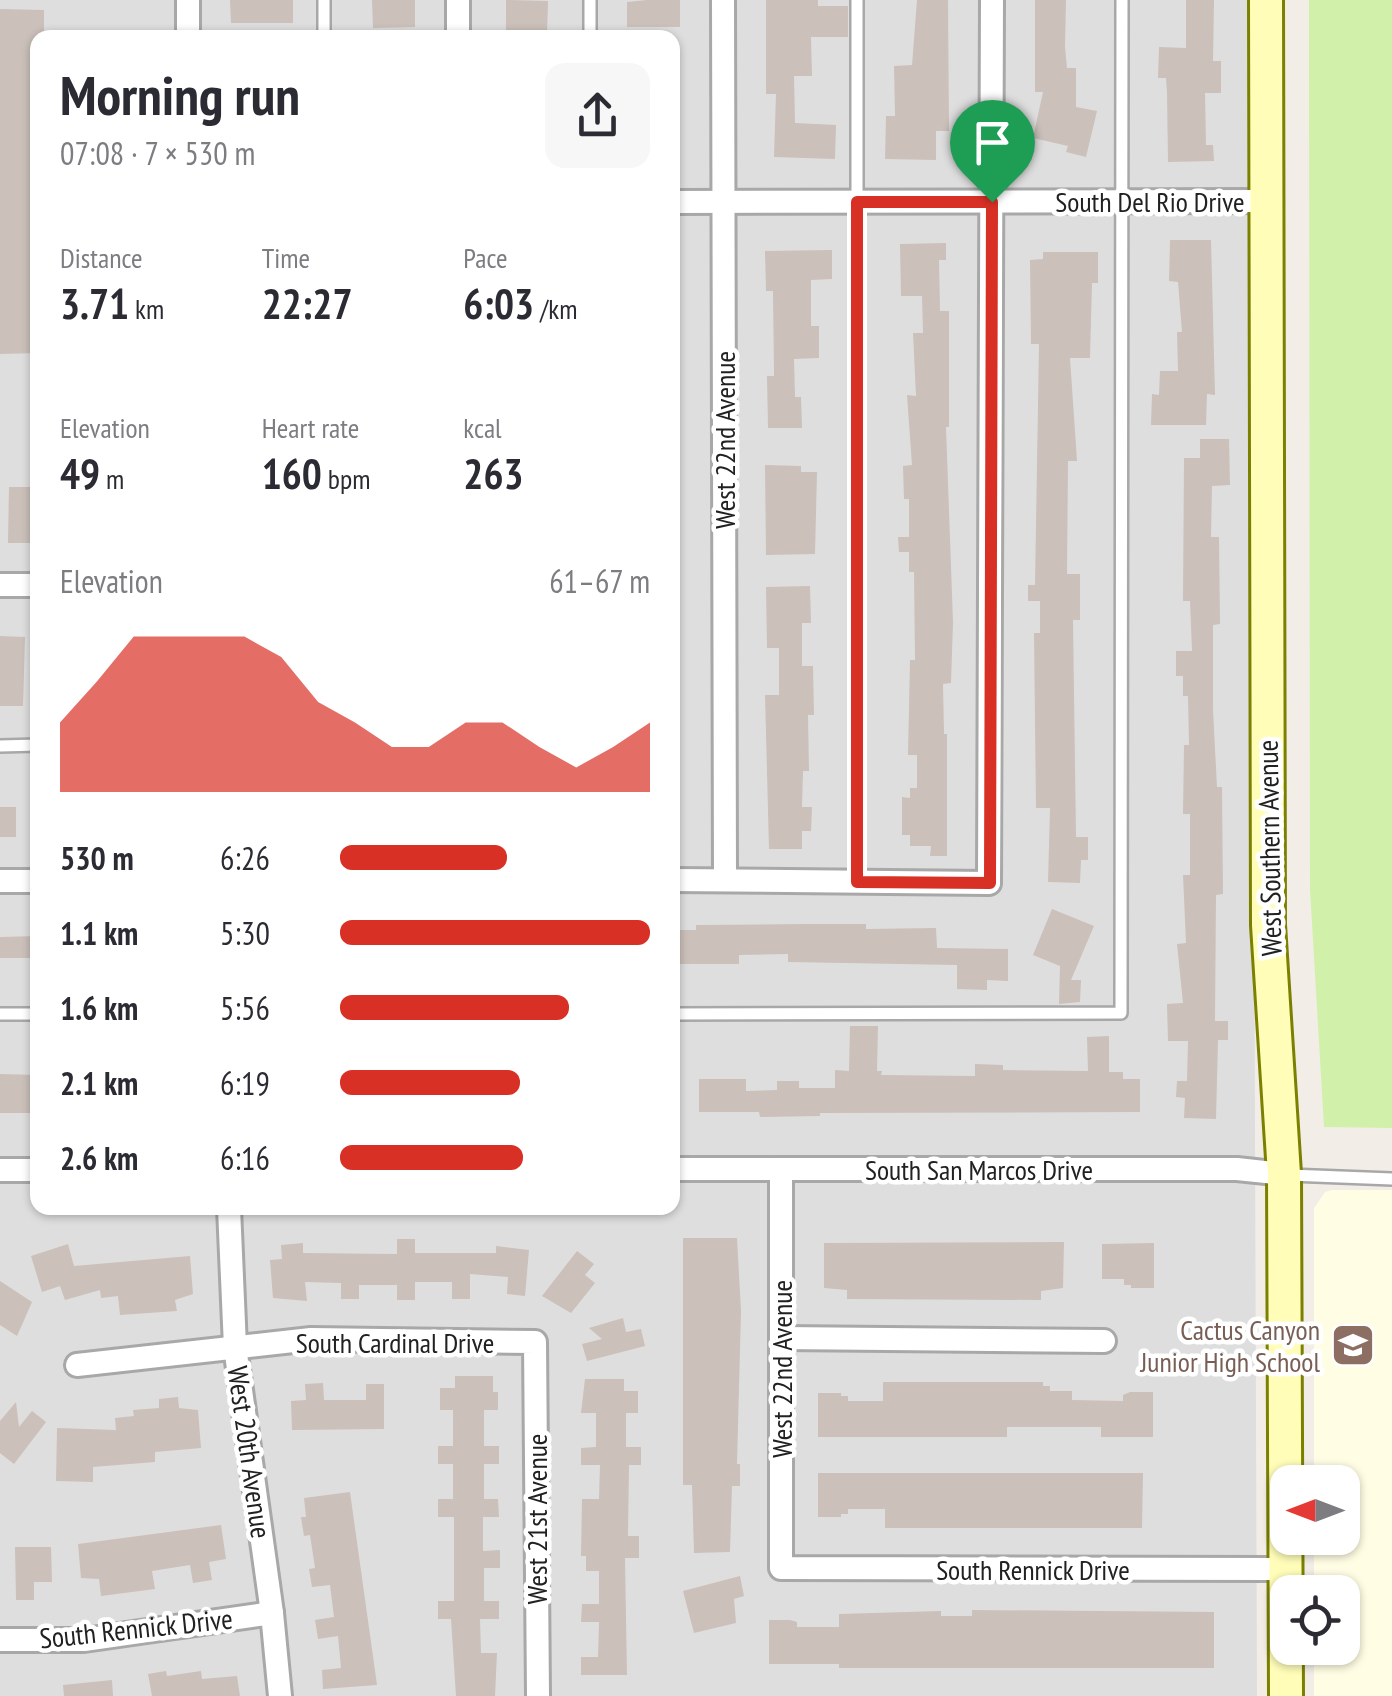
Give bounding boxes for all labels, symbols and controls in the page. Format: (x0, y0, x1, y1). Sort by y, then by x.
text: Morning run (60, 59, 300, 130)
button: share (545, 63, 650, 168)
pin (950, 100, 1035, 203)
icon: arrive (965, 115, 1020, 170)
text: 07:08 · 7 × 530 m (60, 132, 255, 174)
street label: South Del Rio Drive (1055, 183, 1245, 220)
text: Distance (60, 239, 143, 276)
text: Time (262, 239, 310, 276)
text: Pace (463, 239, 507, 276)
text: 3.71 (60, 276, 129, 331)
text: 22:27 (262, 276, 353, 331)
text: 6:03 (463, 276, 534, 331)
text: km (129, 290, 164, 327)
text: /km (534, 290, 577, 327)
street label: West 22nd Avenue (706, 351, 743, 529)
text: Elevation (60, 409, 150, 446)
text: Heart rate (262, 409, 359, 446)
text: kcal (463, 409, 502, 446)
text: 49 (60, 446, 100, 501)
text: 160 (262, 446, 322, 501)
text: 263 (463, 446, 524, 501)
text: m (100, 460, 124, 497)
text: bpm (322, 460, 370, 497)
text: Elevation (60, 560, 163, 602)
text: 61–67 m (549, 560, 650, 602)
street label: West Southern Avenue (1249, 740, 1289, 956)
text: 530 m (60, 837, 134, 879)
text: 6:26 (220, 837, 270, 879)
text: 1.1 km (60, 912, 138, 954)
text: 5:30 (220, 912, 270, 954)
text: 1.6 km (60, 987, 138, 1029)
text: 5:56 (220, 987, 270, 1029)
text: 2.1 km (60, 1062, 138, 1104)
text: 6:19 (220, 1062, 270, 1104)
text: 2.6 km (60, 1137, 138, 1179)
text: 6:16 (220, 1137, 270, 1179)
street label: South San Marcos Drive (865, 1151, 1093, 1188)
street label: West 22nd Avenue (763, 1280, 800, 1458)
place label: Cactus Canyon Junior High School (1140, 1311, 1320, 1380)
school or university icon: Cactus Canyon Junior High School (1330, 1322, 1376, 1368)
street label: South Cardinal Drive (296, 1324, 494, 1361)
street label: West 20th Avenue (220, 1363, 280, 1541)
street label: West 21st Avenue (518, 1434, 555, 1604)
north arrow (1270, 1465, 1360, 1555)
map controls (1270, 1465, 1360, 1665)
street label: South Rennick Drive (936, 1551, 1130, 1588)
button: locate (1270, 1575, 1360, 1665)
street label: South Rennick Drive (38, 1599, 234, 1657)

